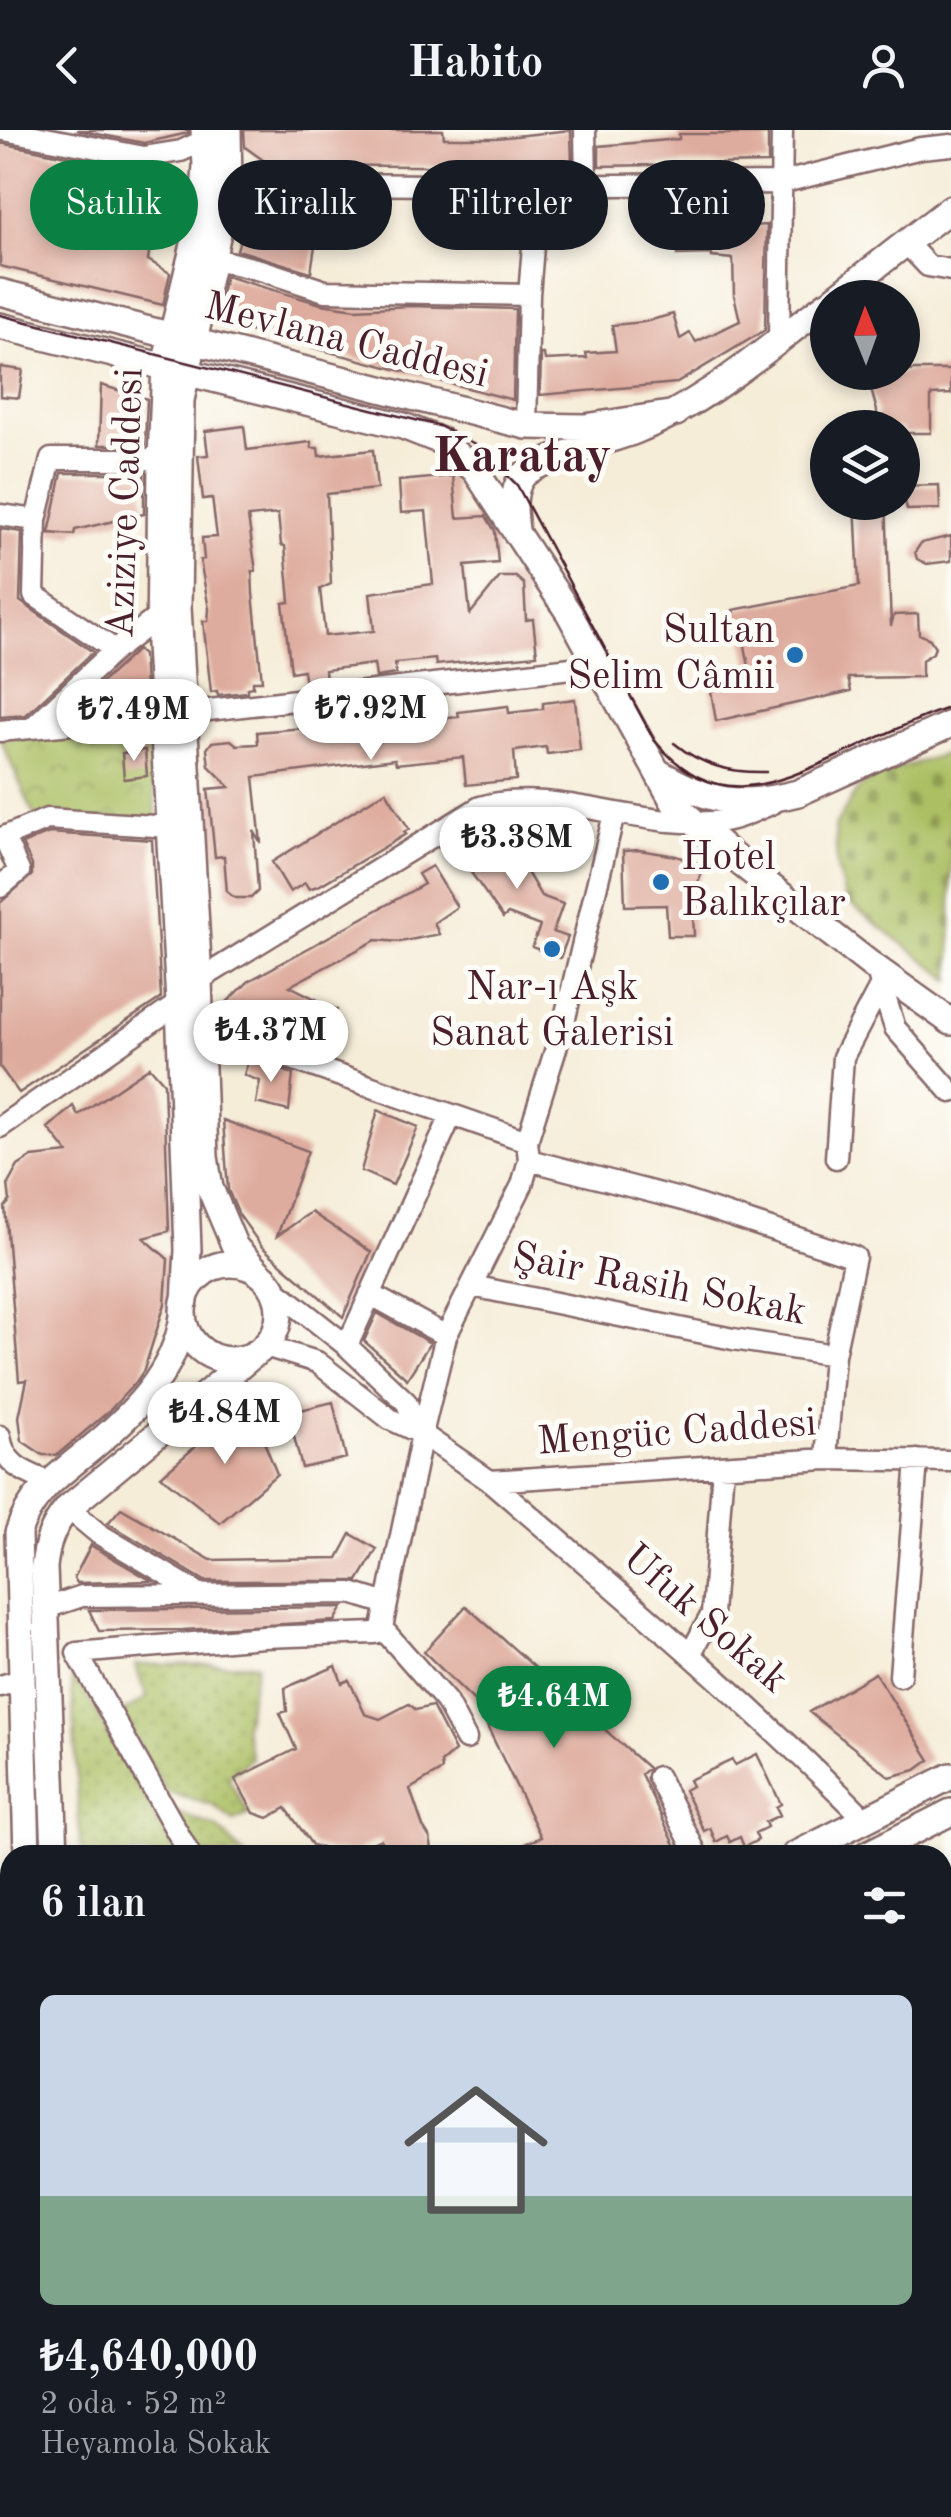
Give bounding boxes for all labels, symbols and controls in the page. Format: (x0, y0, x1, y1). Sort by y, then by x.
icon: back (40, 38, 95, 93)
icon: person (856, 38, 911, 93)
text: Habito (407, 42, 544, 87)
chip: Satılık (30, 160, 198, 250)
chip: Kiralık (218, 160, 392, 250)
chip: Filtreler (412, 160, 608, 250)
chip: Yeni (628, 160, 765, 250)
north arrow (810, 280, 920, 390)
map controls (810, 280, 920, 520)
street label: Mevlana Caddesi (200, 287, 492, 397)
street label: Aziziye Caddesi (102, 367, 152, 639)
button: layers (810, 410, 920, 520)
district label: Karatay (432, 433, 612, 483)
place label: Sultan Selim Câmii (567, 612, 775, 698)
marker: Sultan Selim Câmii (784, 644, 806, 666)
pin: ₺7.92M (290, 678, 452, 763)
pin: ₺7.49M (53, 679, 215, 764)
text: ₺7.92M (315, 694, 427, 726)
text: ₺7.49M (78, 695, 190, 727)
pin: ₺3.38M (436, 807, 598, 892)
text: ₺3.38M (461, 823, 573, 855)
place label: Hotel Balıkçılar (681, 839, 846, 925)
marker: Hotel Balıkçılar (650, 871, 672, 893)
marker: Nar-ı Aşk Sanat Galerisi (541, 938, 563, 960)
place label: Nar-ı Aşk Sanat Galerisi (430, 969, 674, 1055)
pin: ₺4.37M (190, 1000, 352, 1085)
text: ₺4.37M (215, 1016, 327, 1048)
street label: Şair Rasih Sokak (509, 1238, 809, 1334)
pin: ₺4.84M (144, 1382, 306, 1467)
text: ₺4.84M (169, 1398, 281, 1430)
street label: Mengüc Caddesi (536, 1404, 818, 1464)
street label: Ufuk Sokak (614, 1538, 794, 1702)
pin: ₺4.64M (473, 1666, 635, 1751)
text: ₺4.64M (498, 1682, 610, 1714)
icon: filters (857, 1878, 912, 1933)
text: 6 ilan (40, 1884, 146, 1926)
icon: home (386, 2060, 566, 2240)
text: ₺4,640,000 (40, 2338, 258, 2380)
text: 2 oda · 52 m² (40, 2389, 226, 2421)
text: Heyamola Sokak (40, 2429, 271, 2461)

